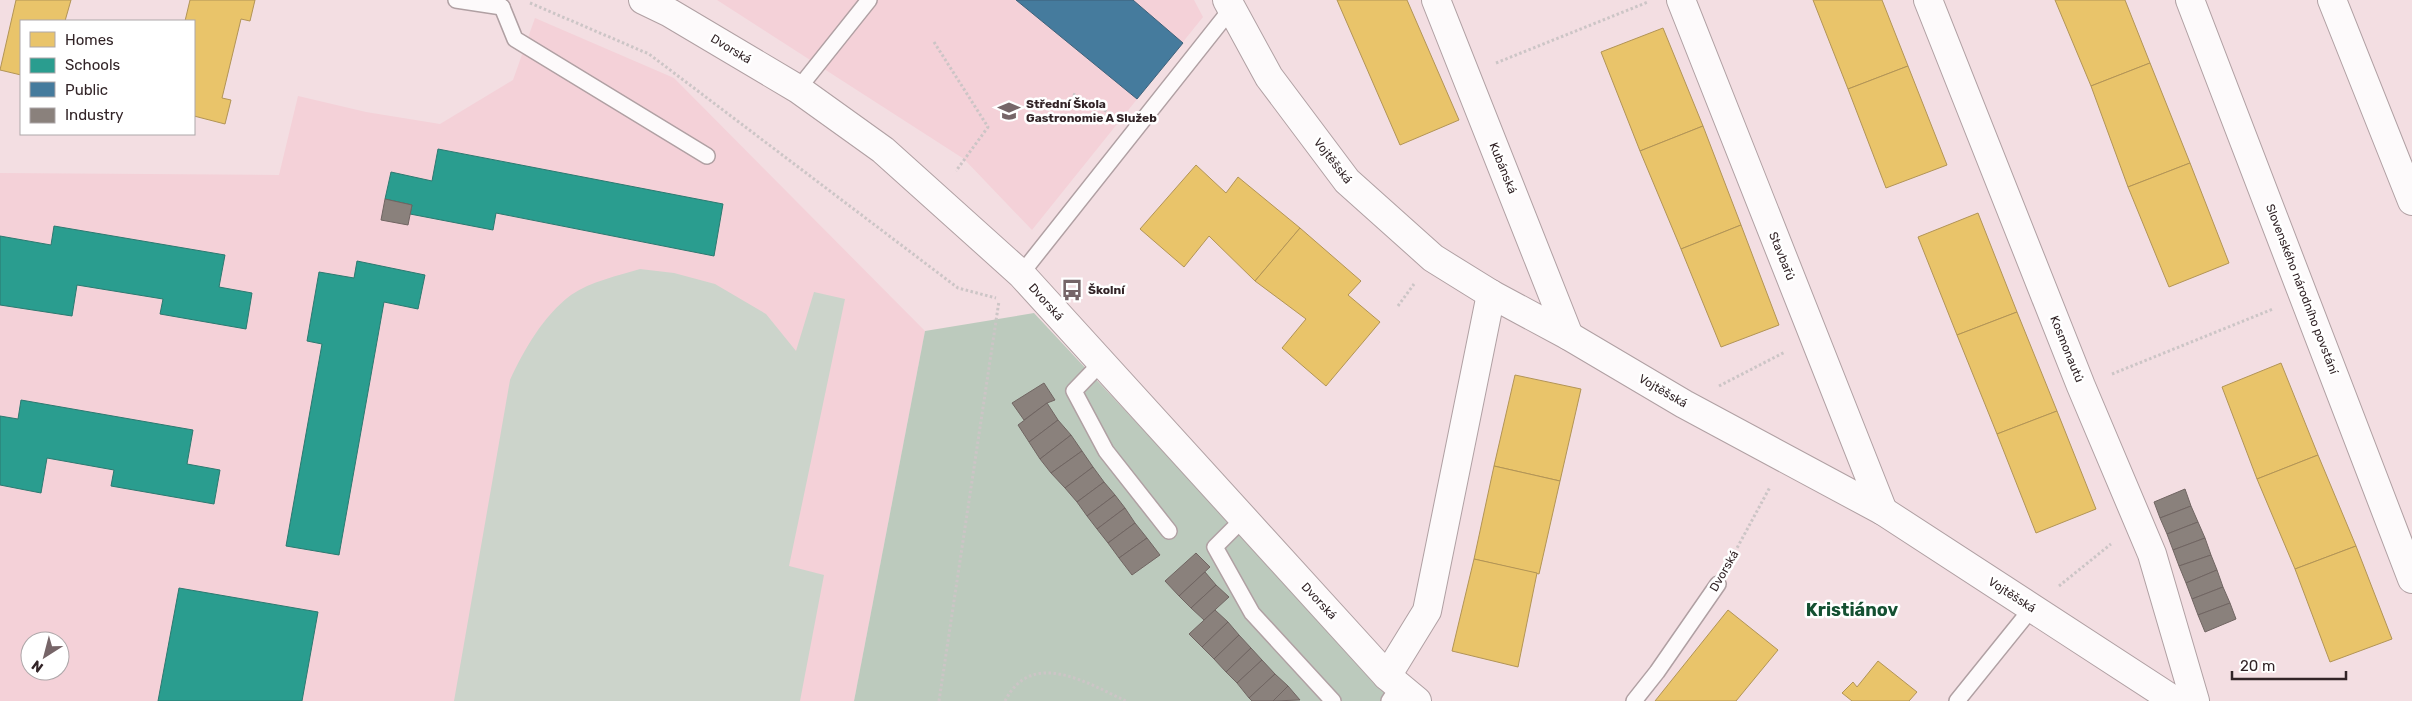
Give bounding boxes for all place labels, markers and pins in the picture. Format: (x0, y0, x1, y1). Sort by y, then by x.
place label: Střední Škola Gastronomie A Služeb (1026, 97, 1157, 125)
school or university icon: Střední Škola Gastronomie A Služeb (996, 98, 1022, 124)
bus stop icon: Školní (1059, 277, 1085, 303)
place label: Školní (1088, 283, 1126, 297)

